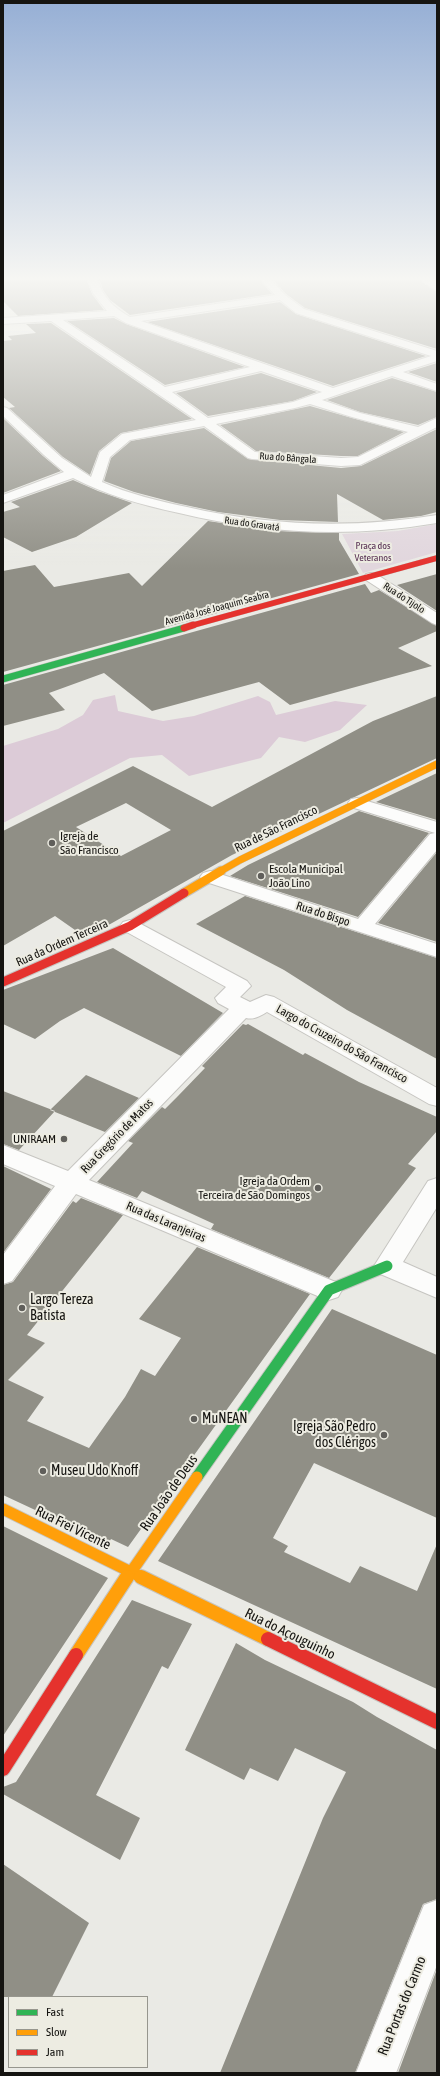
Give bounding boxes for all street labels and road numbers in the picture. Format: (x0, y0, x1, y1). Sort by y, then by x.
street label: Rua do Bângala (259, 450, 317, 466)
street label: Rua do Gravatá (224, 514, 280, 534)
street label: Rua do Tijolo (381, 580, 427, 616)
street label: Avenida José Joaquim Seabra (164, 588, 270, 628)
street label: Rua de São Francisco (232, 803, 320, 855)
street label: Rua do Bispo (294, 898, 352, 930)
street label: Rua da Ordem Terceira (14, 916, 110, 970)
street label: Largo do Cruzeiro do São Francisco (274, 1002, 410, 1086)
street label: Rua Gregório de Matos (78, 1096, 156, 1176)
street label: Rua das Laranjeiras (124, 1199, 208, 1245)
street label: Rua João de Deus (137, 1452, 201, 1534)
street label: Rua Frei Vicente (33, 1503, 113, 1553)
street label: Rua do Açouguinho (242, 1605, 338, 1663)
street label: Rua Portas do Carmo (374, 1954, 430, 2058)

